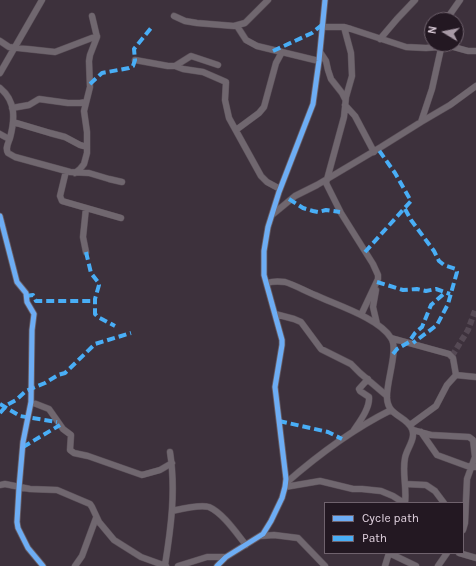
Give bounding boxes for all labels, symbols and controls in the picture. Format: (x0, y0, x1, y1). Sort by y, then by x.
north arrow (424, 12, 464, 52)
text: N (426, 25, 440, 35)
legend (324, 502, 464, 554)
text: Cycle path (362, 511, 419, 525)
text: Path (362, 531, 387, 545)

